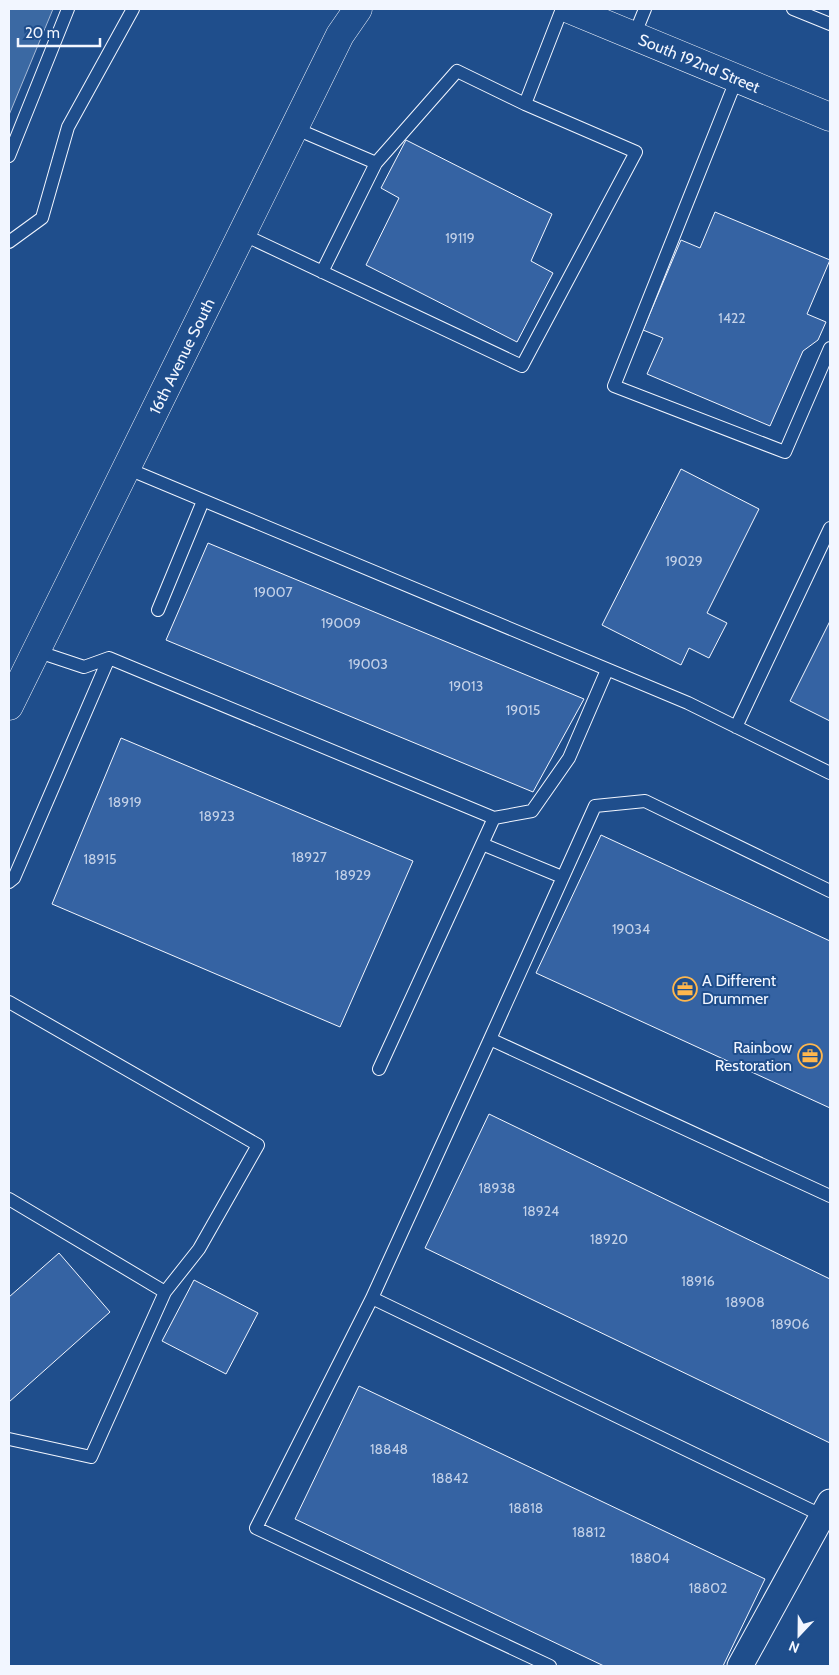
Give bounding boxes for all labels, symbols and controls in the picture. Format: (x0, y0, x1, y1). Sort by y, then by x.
scale bar (18, 15, 100, 47)
text: 20 m (25, 24, 60, 42)
street label: South 192nd Street (636, 30, 763, 97)
house number: 19119 (445, 229, 475, 247)
street label: 16th Avenue South (145, 295, 219, 418)
house number: 1422 (718, 309, 746, 327)
house number: 19029 (665, 552, 703, 570)
house number: 19007 (254, 583, 292, 601)
house number: 19009 (321, 614, 361, 632)
house number: 19003 (348, 655, 388, 673)
house number: 19013 (449, 677, 483, 695)
house number: 19015 (506, 701, 540, 719)
house number: 18919 (108, 793, 142, 811)
house number: 18923 (199, 807, 235, 825)
house number: 18927 (291, 848, 327, 866)
house number: 18915 (83, 850, 117, 868)
house number: 18929 (335, 866, 371, 884)
house number: 19034 (612, 920, 650, 938)
place label: A Different Drummer (702, 971, 777, 1008)
office icon: A Different Drummer (672, 976, 698, 1002)
place label: Rainbow Restoration (715, 1038, 792, 1075)
office icon: Rainbow Restoration (797, 1043, 823, 1069)
house number: 18938 (478, 1179, 516, 1197)
house number: 18924 (523, 1202, 559, 1220)
house number: 18920 (590, 1230, 628, 1248)
house number: 18916 (681, 1272, 715, 1290)
house number: 18908 (725, 1293, 765, 1311)
house number: 18906 (771, 1315, 809, 1333)
house number: 18848 (370, 1440, 408, 1458)
house number: 18842 (432, 1469, 468, 1487)
house number: 18818 (509, 1499, 543, 1517)
house number: 18812 (572, 1523, 606, 1541)
house number: 18804 (630, 1549, 670, 1567)
house number: 18802 (689, 1579, 727, 1597)
north arrow (774, 1610, 824, 1660)
text: N (786, 1637, 802, 1657)

